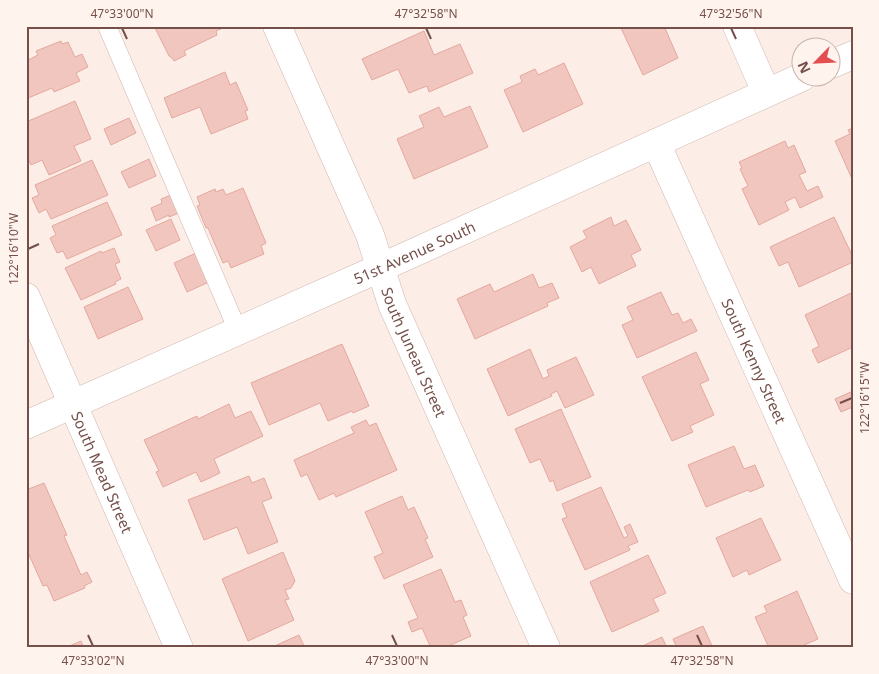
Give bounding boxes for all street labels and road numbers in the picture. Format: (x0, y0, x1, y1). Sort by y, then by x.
street label: 51st Avenue South (350, 216, 478, 289)
street label: South Juneau Street (377, 285, 452, 421)
street label: South Kenny Street (717, 295, 791, 427)
street label: South Mead Street (67, 408, 138, 537)

